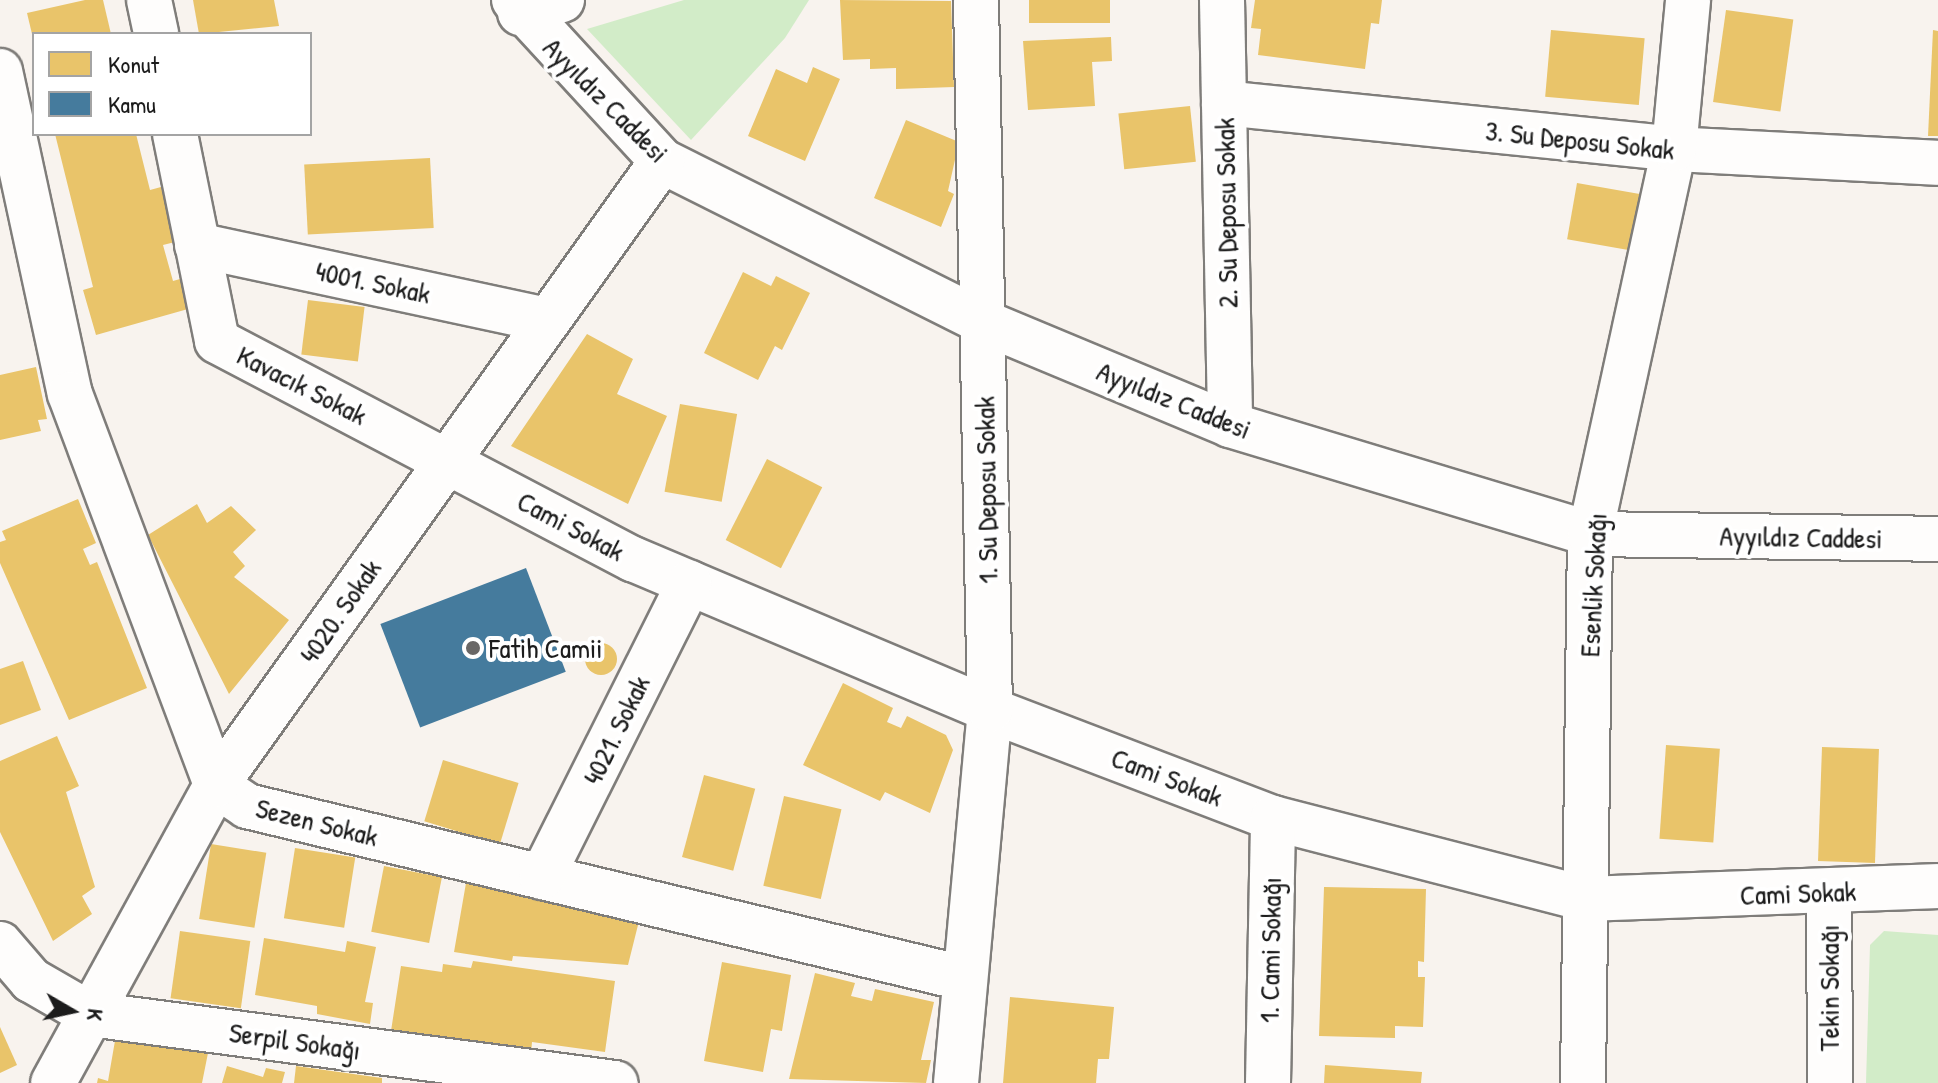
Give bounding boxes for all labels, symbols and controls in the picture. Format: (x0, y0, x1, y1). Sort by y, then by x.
street label: Ayyıldız Caddesi (536, 30, 676, 170)
legend (32, 32, 312, 136)
text: Konut (108, 48, 159, 80)
text: Kamu (108, 88, 156, 120)
street label: 3. Su Deposu Sokak (1484, 113, 1676, 167)
street label: 2. Su Deposu Sokak (1208, 117, 1244, 309)
street label: 4001. Sokak (313, 253, 433, 311)
street label: Kavacık Sokak (231, 338, 373, 432)
street label: Ayyıldız Caddesi (1092, 354, 1256, 446)
street label: 1. Su Deposu Sokak (968, 396, 1004, 584)
street label: Cami Sokak (512, 484, 630, 568)
street label: Esenlik Sokağı (1572, 512, 1614, 658)
street label: Ayyıldız Caddesi (1719, 519, 1883, 555)
street label: 4020. Sokak (292, 552, 388, 670)
place label: Fatih Camii (489, 631, 602, 665)
marker: Fatih Camii (464, 639, 482, 657)
street label: 4021. Sokak (575, 670, 657, 790)
street label: Cami Sokak (1107, 740, 1227, 814)
street label: Sezen Sokak (252, 791, 382, 853)
street label: Cami Sokak (1739, 874, 1857, 912)
street label: 1. Cami Sokağı (1252, 877, 1288, 1023)
street label: Tekin Sokağı (1812, 925, 1846, 1051)
north arrow (32, 971, 112, 1051)
text: K (80, 1007, 111, 1023)
street label: Serpil Sokağı (227, 1015, 363, 1067)

